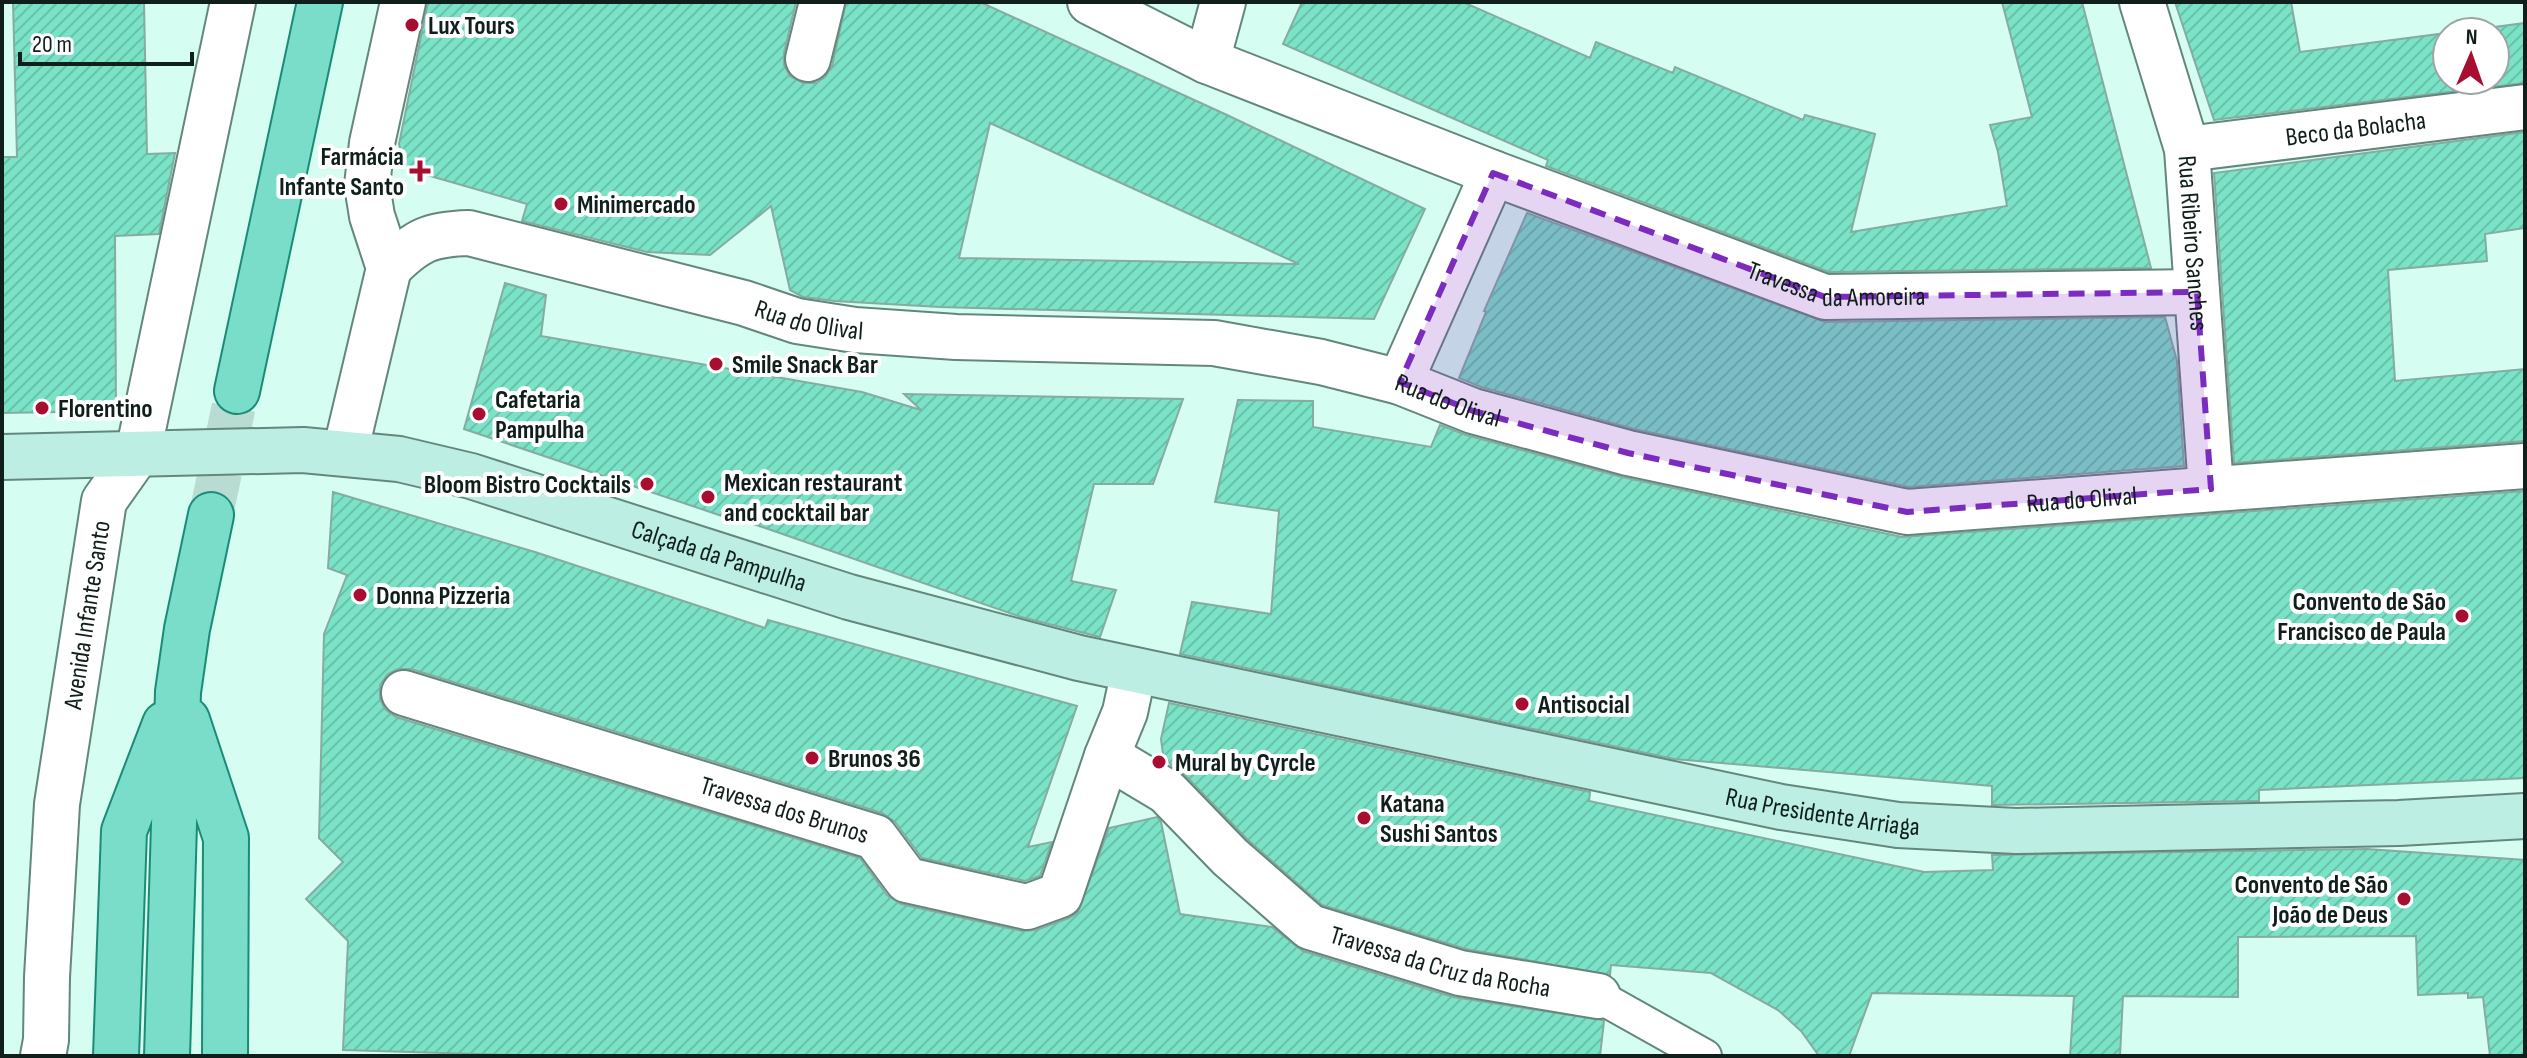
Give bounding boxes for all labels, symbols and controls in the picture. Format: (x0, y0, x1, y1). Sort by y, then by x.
place label: Lux Tours (428, 11, 515, 42)
scale bar (20, 16, 192, 66)
marker: Lux Tours (403, 16, 421, 34)
north arrow (2431, 16, 2511, 96)
text: N (2465, 24, 2478, 51)
text: 20 m (32, 30, 72, 59)
street label: Beco da Bolacha (2284, 105, 2428, 154)
place label: Farmácia Infante Santo (279, 142, 404, 203)
street label: Rua Ribeiro Sanches (2170, 154, 2214, 332)
marker: Farmácia Infante Santo (411, 162, 429, 180)
place label: Minimercado (577, 190, 696, 221)
marker: Minimercado (552, 195, 570, 213)
street label: Travessa da Amoreira (1743, 255, 1926, 314)
street label: Rua do Olival (750, 294, 864, 348)
place label: Smile Snack Bar (732, 350, 878, 381)
marker: Smile Snack Bar (707, 355, 725, 373)
street label: Rua do Olival (1390, 368, 1504, 435)
place label: Cafetaria Pampulha (495, 385, 584, 446)
place label: Florentino (58, 394, 153, 425)
marker: Florentino (33, 399, 51, 417)
marker: Cafetaria Pampulha (470, 405, 488, 423)
place label: Mexican restaurant and cocktail bar (724, 468, 903, 529)
place label: Bloom Bistro Cocktails (424, 470, 631, 501)
marker: Bloom Bistro Cocktails (638, 475, 656, 493)
street label: Rua do Olival (2026, 481, 2138, 520)
marker: Mexican restaurant and cocktail bar (699, 488, 717, 506)
street label: Calçada da Pampulha (627, 514, 810, 599)
street label: Avenida Infante Santo (58, 519, 118, 713)
place label: Donna Pizzeria (376, 581, 510, 612)
marker: Donna Pizzeria (351, 586, 369, 604)
place label: Convento de São Francisco de Paula (2277, 587, 2446, 648)
marker: Convento de São Francisco de Paula (2453, 607, 2471, 625)
place label: Antisocial (1537, 690, 1630, 721)
marker: Antisocial (1513, 695, 1531, 713)
place label: Brunos 36 (828, 744, 921, 775)
place label: Mural by Cyrcle (1175, 748, 1316, 779)
marker: Brunos 36 (803, 749, 821, 767)
marker: Mural by Cyrcle (1150, 753, 1168, 771)
street label: Travessa dos Brunos (696, 770, 872, 851)
street label: Rua Presidente Arriaga (1723, 782, 1920, 843)
place label: Katana Sushi Santos (1380, 789, 1498, 850)
marker: Katana Sushi Santos (1355, 809, 1373, 827)
place label: Convento de São João de Deus (2235, 870, 2388, 931)
marker: Convento de São João de Deus (2395, 890, 2413, 908)
street label: Travessa da Cruz da Rocha (1326, 920, 1553, 1005)

